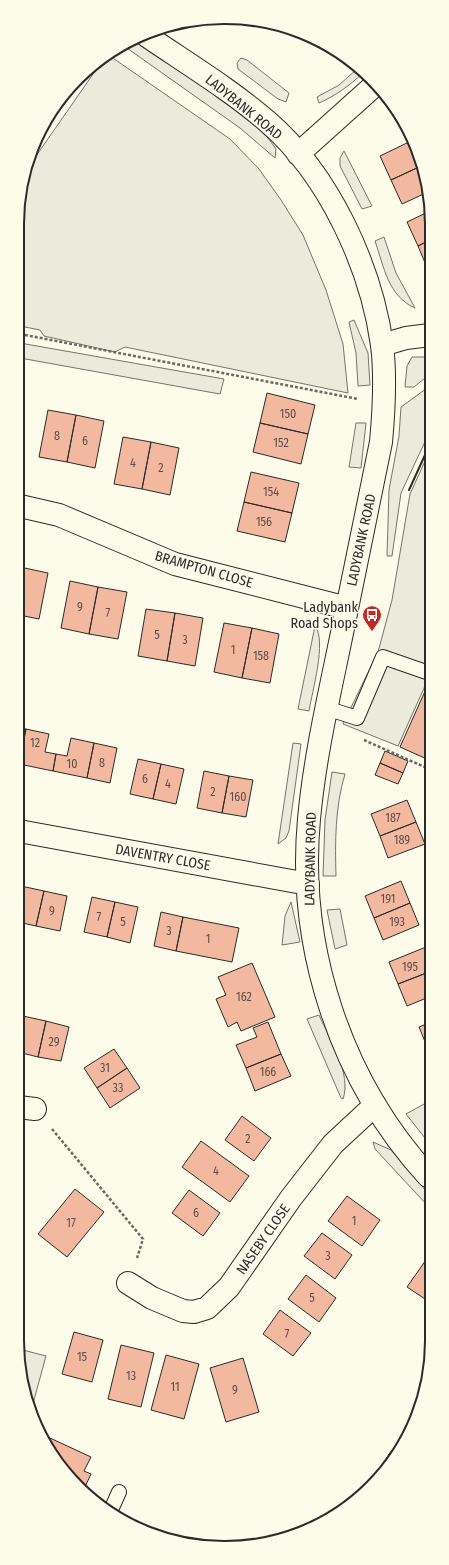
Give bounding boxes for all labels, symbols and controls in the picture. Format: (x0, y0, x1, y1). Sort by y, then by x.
street label: LADYBANK ROAD (202, 71, 286, 144)
house number: 150 (280, 407, 296, 421)
house number: 8 (54, 429, 60, 443)
house number: 6 (82, 434, 88, 448)
house number: 152 (273, 436, 289, 450)
house number: 4 (130, 456, 136, 470)
house number: 2 (158, 461, 164, 475)
house number: 154 (263, 485, 279, 499)
street label: LADYBANK ROAD (343, 492, 380, 588)
house number: 156 (256, 515, 272, 529)
street label: BRAMPTON CLOSE (153, 547, 255, 592)
place label: Ladybank Road Shops (291, 599, 358, 632)
house number: 9 (77, 600, 83, 614)
bus stop icon: Ladybank Road Shops (361, 604, 383, 632)
house number: 7 (106, 606, 111, 620)
house number: 5 (154, 628, 160, 642)
house number: 3 (182, 633, 188, 647)
house number: 1 (231, 643, 235, 657)
house number: 158 (253, 649, 269, 663)
house number: 12 (30, 736, 40, 750)
house number: 8 (99, 756, 105, 770)
house number: 10 (67, 757, 77, 771)
house number: 6 (142, 772, 148, 786)
house number: 4 (165, 777, 171, 791)
house number: 2 (210, 785, 216, 799)
house number: 160 (230, 790, 246, 804)
house number: 187 (385, 811, 401, 825)
street label: LADYBANK ROAD (301, 812, 320, 906)
house number: 189 (394, 833, 410, 847)
street label: DAVENTRY CLOSE (114, 841, 212, 874)
house number: 191 (381, 892, 396, 906)
house number: 9 (49, 904, 55, 918)
house number: 7 (97, 910, 102, 924)
house number: 5 (120, 915, 126, 929)
house number: 193 (389, 915, 405, 929)
house number: 3 (166, 924, 172, 938)
house number: 1 (206, 932, 210, 946)
house number: 195 (402, 960, 418, 974)
house number: 162 (236, 990, 252, 1004)
house number: 29 (48, 1035, 60, 1049)
house number: 31 (100, 1061, 110, 1075)
house number: 166 (260, 1065, 276, 1079)
house number: 33 (113, 1081, 123, 1095)
house number: 2 (245, 1132, 251, 1146)
house number: 4 (213, 1164, 219, 1178)
street label: NASEBY CLOSE (233, 1200, 294, 1278)
house number: 6 (193, 1206, 199, 1220)
house number: 1 (352, 1214, 356, 1228)
house number: 17 (66, 1216, 76, 1230)
house number: 3 (325, 1249, 331, 1263)
house number: 5 (309, 1291, 315, 1305)
house number: 7 (285, 1327, 290, 1341)
house number: 15 (77, 1350, 88, 1364)
house number: 13 (126, 1369, 136, 1383)
house number: 11 (170, 1380, 180, 1394)
house number: 9 (232, 1383, 238, 1397)

